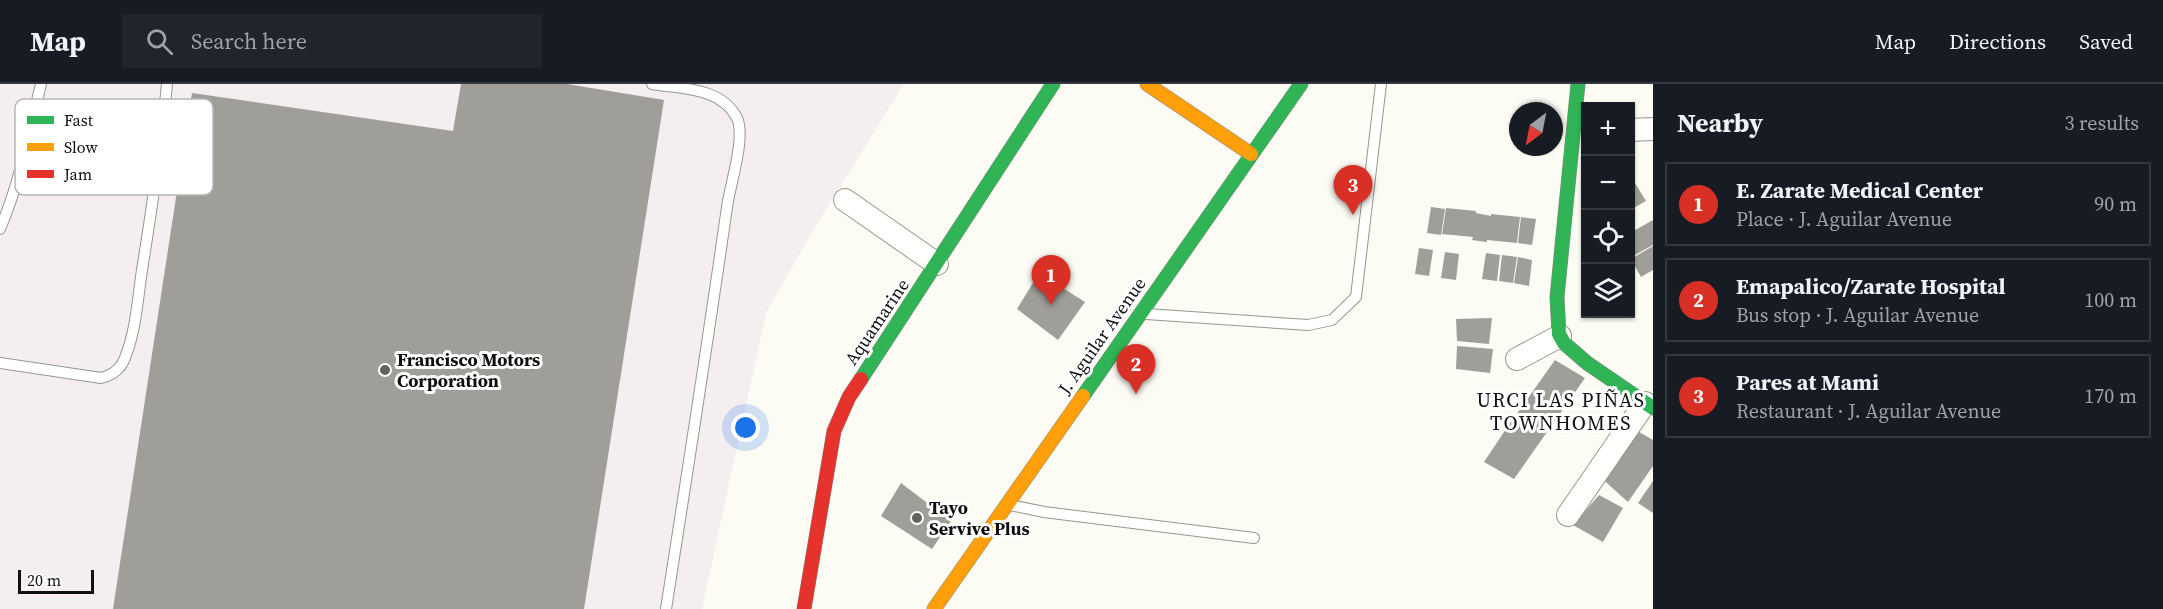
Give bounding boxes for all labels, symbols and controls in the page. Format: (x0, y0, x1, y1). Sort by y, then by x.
search box (122, 14, 542, 68)
text: Map (30, 22, 86, 60)
icon: search (143, 25, 176, 58)
text: Search here (191, 26, 307, 56)
text: Map (1875, 27, 1916, 56)
text: Directions (1949, 27, 2046, 56)
text: Saved (2079, 27, 2133, 56)
legend (15, 99, 213, 195)
north arrow (1509, 102, 1563, 156)
map controls (1581, 102, 1635, 318)
button: + (1581, 102, 1635, 156)
text: Nearby (1677, 105, 1763, 141)
text: Fast (64, 109, 94, 131)
text: 3 results (2064, 109, 2139, 137)
text: Slow (64, 136, 99, 158)
button: − (1581, 156, 1635, 210)
text: Jam (63, 163, 92, 185)
pin: 3 (1334, 166, 1372, 215)
text: E. Zarate Medical Center (1736, 175, 1983, 205)
text: 1 (1693, 190, 1704, 218)
text: 90 m (2094, 190, 2137, 218)
text: Place · J. Aguilar Avenue (1736, 205, 1952, 233)
button: locate (1581, 210, 1635, 264)
pin: 1 (1032, 256, 1070, 305)
button: layers (1581, 264, 1635, 318)
text: Emapalico/Zarate Hospital (1736, 271, 2006, 301)
street label: J. Aguilar Avenue (1051, 272, 1151, 400)
street label: Aquamarine (838, 273, 915, 370)
text: 2 (1693, 286, 1704, 314)
text: 100 m (2084, 286, 2137, 314)
text: Bus stop · J. Aguilar Avenue (1736, 301, 1979, 329)
pin: 2 (1116, 344, 1156, 394)
place label: Francisco Motors Corporation (397, 347, 540, 393)
marker: Francisco Motors Corporation (378, 363, 392, 377)
text: Pares at Mami (1736, 367, 1879, 397)
text: 3 (1693, 382, 1704, 410)
text: 170 m (2084, 382, 2137, 410)
district label: URCI LAS PIÑAS TOWNHOMES (1477, 386, 1645, 437)
text: Restaurant · J. Aguilar Avenue (1736, 397, 2001, 425)
your location (731, 413, 760, 442)
place label: Tayo Servive Plus (929, 495, 1030, 541)
marker: Tayo Servive Plus (910, 511, 924, 525)
scale bar (18, 567, 94, 594)
text: 20 m (27, 569, 61, 591)

